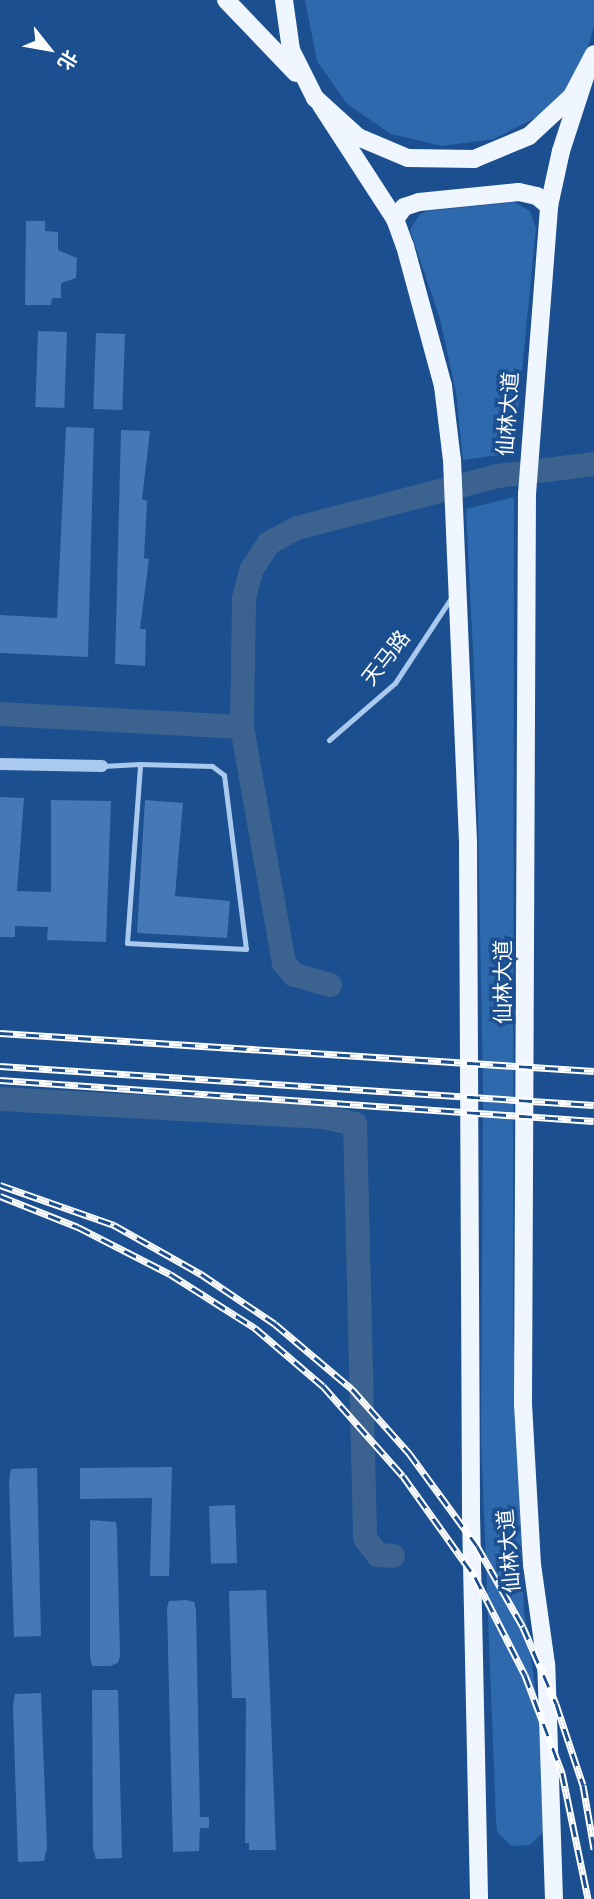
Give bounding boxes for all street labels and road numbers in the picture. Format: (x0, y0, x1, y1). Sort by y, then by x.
street label: 仙林大道 (493, 371, 523, 457)
street label: 天马路 (357, 625, 415, 691)
street label: 仙林大道 (490, 940, 516, 1024)
street label: 仙林大道 (493, 1508, 525, 1594)

